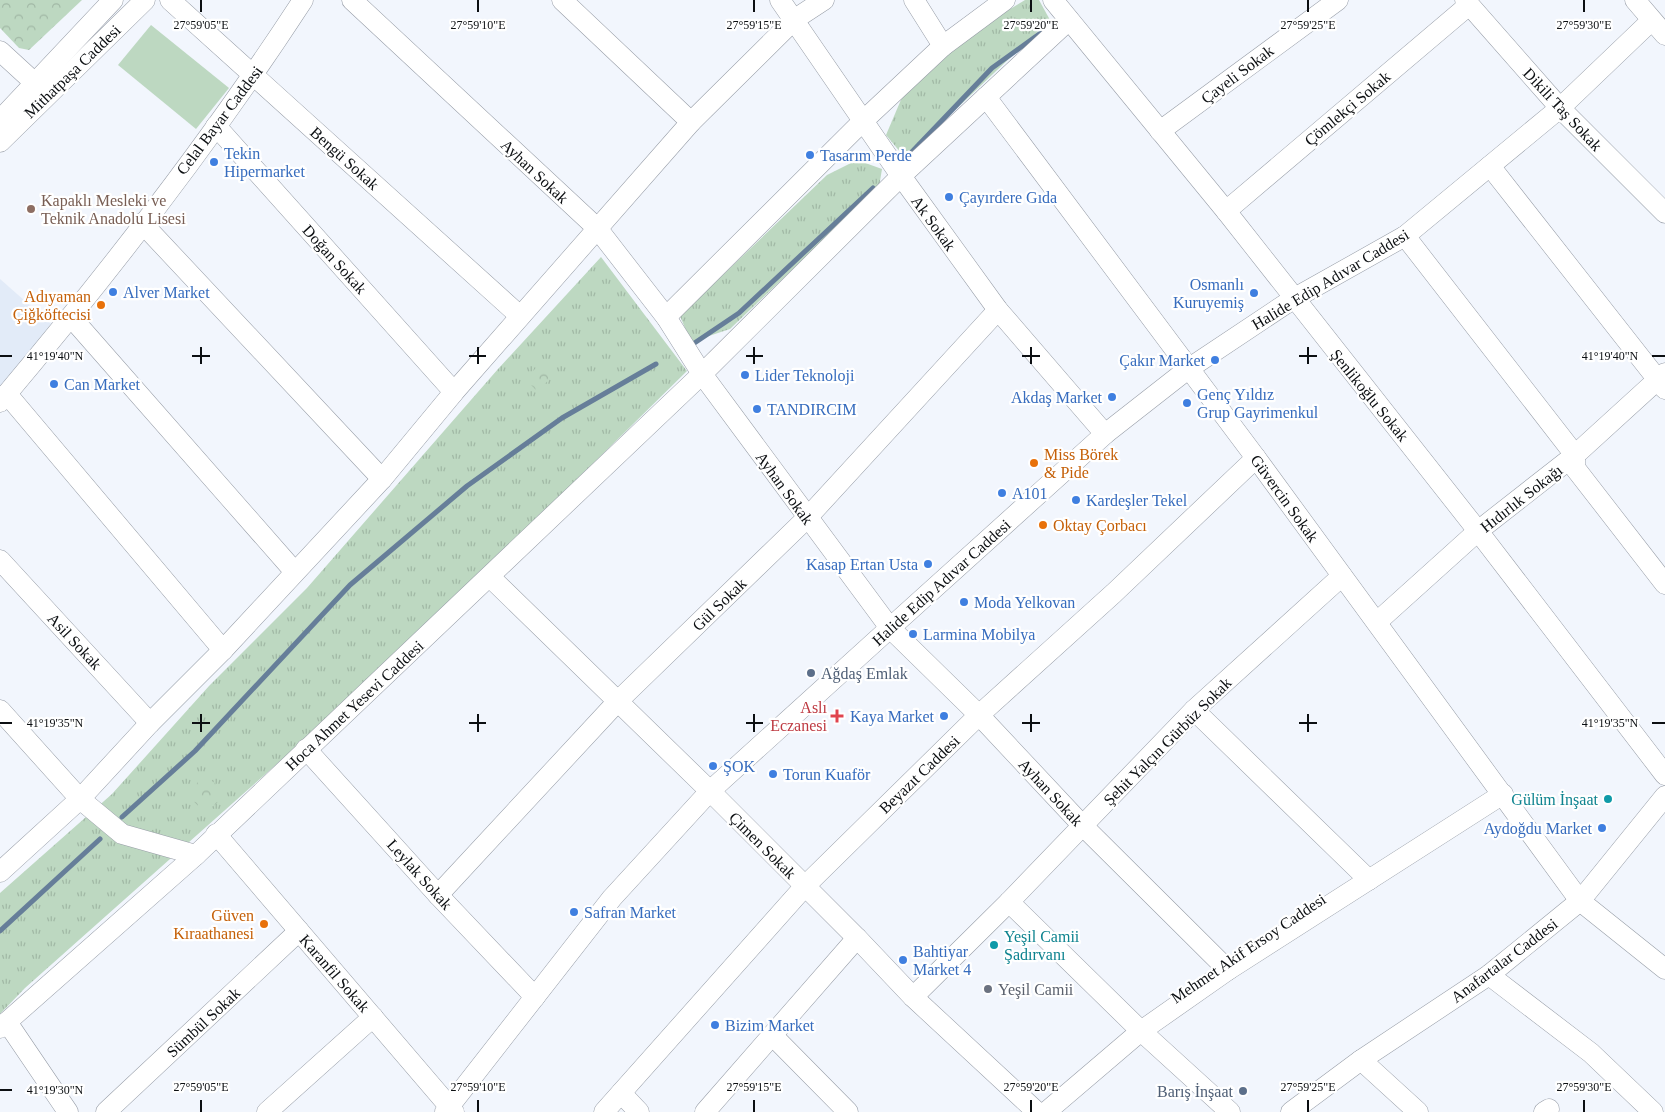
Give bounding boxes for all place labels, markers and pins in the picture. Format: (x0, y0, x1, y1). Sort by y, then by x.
place label: Tekin Hipermarket (224, 145, 305, 181)
place label: Tasarım Perde (820, 147, 912, 164)
marker: Tasarım Perde (804, 149, 816, 161)
marker: Tekin Hipermarket (208, 156, 220, 168)
place label: Çayırdere Gıda (959, 189, 1057, 207)
marker: Çayırdere Gıda (943, 191, 955, 203)
place label: Kapaklı Mesleki ve Teknik Anadolu Lisesi (41, 192, 186, 227)
marker: Kapaklı Mesleki ve Teknik Anadolu Lisesi (25, 203, 37, 215)
place label: Osmanlı Kuruyemiş (1173, 276, 1245, 312)
place label: Alver Market (123, 284, 210, 301)
marker: Alver Market (107, 286, 119, 298)
marker: Osmanlı Kuruyemiş (1248, 287, 1260, 299)
place label: Adıyaman Çiğköftecisi (13, 288, 92, 324)
marker: Adıyaman Çiğköftecisi (95, 299, 107, 311)
place label: Çakır Market (1119, 352, 1206, 370)
marker: Çakır Market (1209, 354, 1221, 366)
place label: Lider Teknoloji (755, 367, 855, 385)
marker: Lider Teknoloji (739, 369, 751, 381)
place label: Can Market (64, 376, 141, 393)
marker: Can Market (48, 378, 60, 390)
place label: Genç Yıldız Grup Gayrimenkul (1197, 386, 1319, 422)
place label: Akdaş Market (1011, 389, 1103, 407)
marker: Akdaş Market (1106, 391, 1118, 403)
marker: Genç Yıldız Grup Gayrimenkul (1181, 397, 1193, 409)
place label: TANDIRCIM (767, 401, 856, 418)
marker: TANDIRCIM (751, 403, 763, 415)
place label: Miss Börek & Pide (1044, 446, 1118, 481)
marker: Miss Börek & Pide (1028, 457, 1040, 469)
place label: A101 (1012, 485, 1048, 502)
marker: A101 (996, 487, 1008, 499)
place label: Kardeşler Tekel (1086, 492, 1188, 510)
marker: Kardeşler Tekel (1070, 494, 1082, 506)
place label: Oktay Çorbacı (1053, 517, 1147, 535)
marker: Oktay Çorbacı (1037, 519, 1049, 531)
place label: Kasap Ertan Usta (806, 556, 918, 574)
marker: Kasap Ertan Usta (922, 558, 934, 570)
place label: Moda Yelkovan (974, 594, 1075, 611)
marker: Moda Yelkovan (958, 596, 970, 608)
place label: Larmina Mobilya (923, 626, 1035, 644)
marker: Larmina Mobilya (907, 628, 919, 640)
place label: Ağdaş Emlak (821, 665, 908, 683)
marker: Ağdaş Emlak (805, 667, 817, 679)
place label: Aslı Eczanesi (770, 699, 828, 734)
place label: Kaya Market (850, 708, 935, 726)
marker: Aslı Eczanesi (831, 710, 843, 722)
marker: Kaya Market (938, 710, 950, 722)
place label: ŞOK (723, 758, 755, 776)
marker: ŞOK (707, 760, 719, 772)
place label: Torun Kuaför (783, 766, 871, 783)
marker: Torun Kuaför (767, 768, 779, 780)
place label: Gülüm İnşaat (1511, 791, 1599, 809)
marker: Gülüm İnşaat (1602, 793, 1614, 805)
place label: Aydoğdu Market (1484, 820, 1593, 838)
marker: Aydoğdu Market (1596, 822, 1608, 834)
place label: Safran Market (584, 904, 677, 921)
marker: Safran Market (568, 906, 580, 918)
place label: Güven Kıraathanesi (173, 907, 255, 942)
marker: Güven Kıraathanesi (258, 918, 270, 930)
place label: Yeşil Camii Şadırvanı (1004, 928, 1080, 964)
marker: Yeşil Camii Şadırvanı (988, 939, 1000, 951)
place label: Bahtiyar Market 4 (913, 943, 971, 978)
marker: Bahtiyar Market 4 (897, 954, 909, 966)
place label: Yeşil Camii (998, 981, 1074, 999)
marker: Yeşil Camii (982, 983, 994, 995)
place label: Bizim Market (725, 1017, 815, 1034)
marker: Bizim Market (709, 1019, 721, 1031)
place label: Barış İnşaat (1157, 1083, 1234, 1101)
marker: Barış İnşaat (1237, 1085, 1249, 1097)

